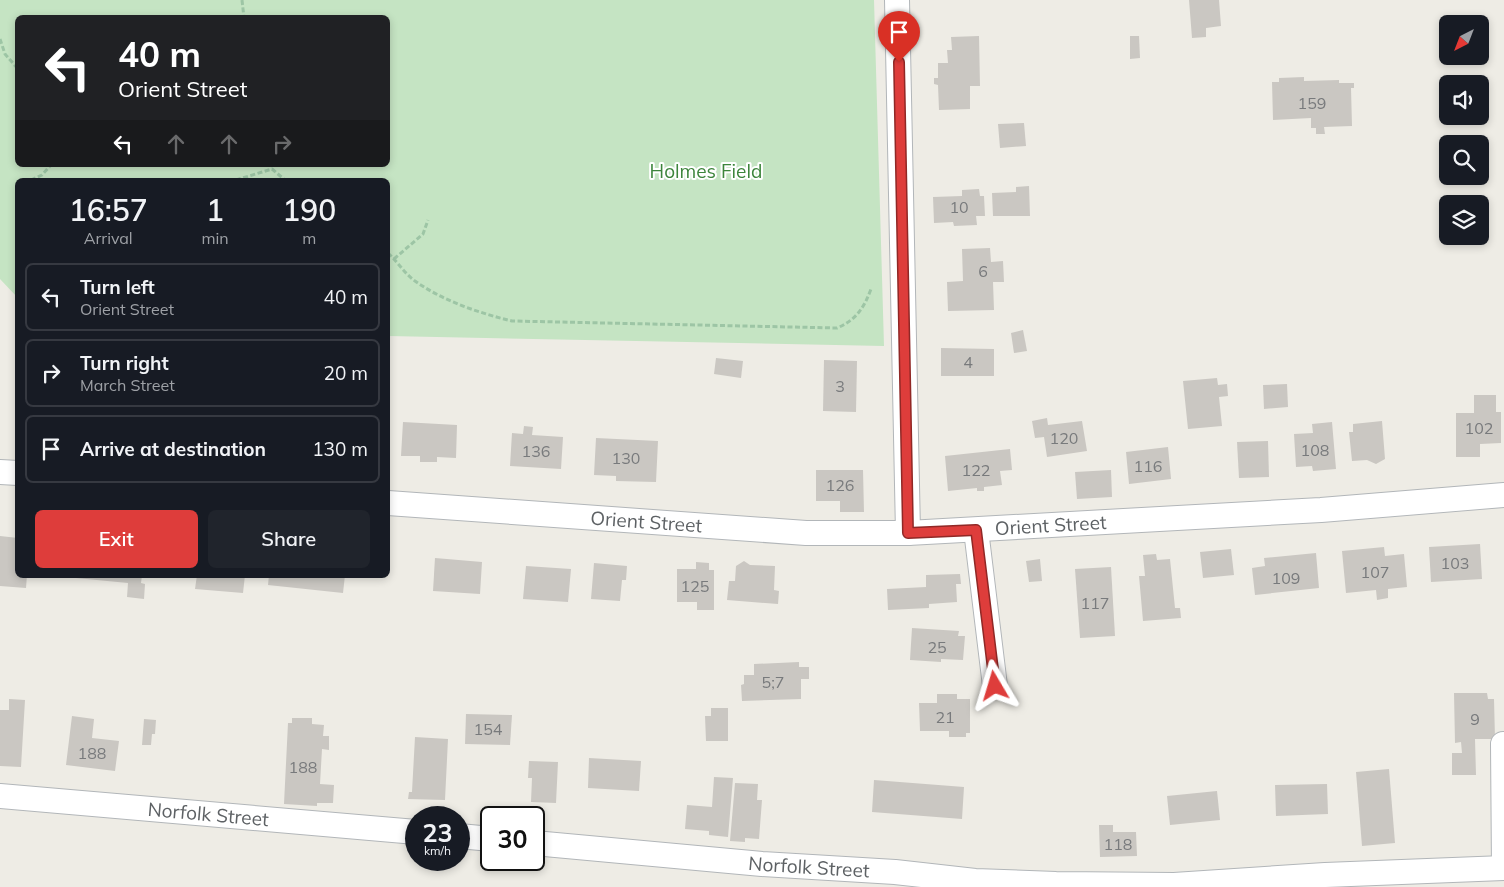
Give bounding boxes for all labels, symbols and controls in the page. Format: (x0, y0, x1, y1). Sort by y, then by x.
pin (878, 11, 920, 62)
north arrow (1439, 15, 1489, 65)
map controls (1439, 15, 1489, 245)
icon: arrive (885, 18, 913, 46)
text: 40 m (118, 32, 201, 76)
icon: left (35, 35, 100, 100)
text: Orient Street (118, 75, 247, 103)
button: sound (1439, 75, 1489, 125)
house number: 159 (1298, 93, 1326, 113)
icon: left (109, 130, 137, 158)
icon: ahead (162, 130, 190, 158)
icon: ahead (215, 130, 243, 158)
icon: right (268, 130, 296, 158)
button: search (1439, 135, 1489, 185)
park label: Holmes Field (650, 159, 762, 183)
text: 16:57 (69, 191, 148, 229)
text: 1 (206, 191, 224, 229)
text: 190 (282, 191, 336, 229)
button: layers (1439, 195, 1489, 245)
house number: 10 (949, 197, 969, 217)
text: Arrival (84, 228, 133, 248)
text: min (201, 228, 229, 248)
text: m (302, 228, 316, 248)
house number: 6 (978, 261, 988, 281)
text: Turn left (80, 275, 155, 299)
icon: left (37, 283, 65, 311)
text: 40 m (324, 285, 368, 309)
text: Orient Street (80, 299, 174, 319)
text: Turn right (80, 351, 169, 375)
house number: 4 (963, 352, 973, 372)
icon: right (37, 359, 65, 387)
text: 20 m (324, 361, 368, 385)
text: March Street (80, 375, 175, 395)
house number: 3 (835, 376, 845, 396)
house number: 102 (1465, 418, 1493, 438)
house number: 120 (1050, 428, 1078, 448)
icon: arrive (37, 435, 65, 463)
text: Arrive at destination (80, 437, 266, 461)
text: 130 m (312, 437, 368, 461)
house number: 108 (1301, 440, 1329, 460)
house number: 136 (522, 441, 550, 461)
house number: 130 (612, 448, 640, 468)
house number: 116 (1134, 456, 1162, 476)
house number: 122 (962, 460, 990, 480)
house number: 126 (826, 475, 854, 495)
street label: Orient Street (590, 506, 703, 538)
button: Exit (35, 510, 198, 568)
button: Share (208, 510, 370, 568)
street label: Orient Street (994, 510, 1108, 540)
house number: 103 (1441, 553, 1469, 573)
house number: 107 (1361, 562, 1389, 582)
house number: 109 (1272, 568, 1300, 588)
house number: 125 (681, 576, 709, 596)
house number: 117 (1081, 593, 1109, 613)
house number: 25 (927, 637, 947, 657)
position arrow (968, 659, 1020, 711)
house number: 5;7 (762, 672, 784, 692)
house number: 21 (935, 707, 955, 727)
house number: 9 (1470, 709, 1480, 729)
house number: 154 (474, 719, 503, 739)
house number: 188 (78, 743, 106, 763)
house number: 188 (289, 757, 317, 777)
street label: Norfolk Street (147, 797, 270, 831)
speed limit sign: 30 (480, 806, 545, 871)
text: 23 (422, 817, 453, 848)
house number: 118 (1104, 834, 1132, 854)
text: km/h (424, 843, 451, 858)
street label: Norfolk Street (747, 851, 871, 882)

